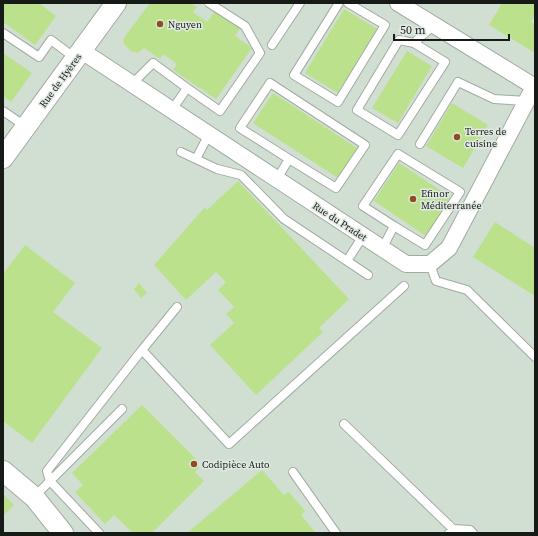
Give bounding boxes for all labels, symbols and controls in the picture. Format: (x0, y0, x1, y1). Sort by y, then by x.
scale bar (394, 16, 509, 42)
place label: Nguyen (168, 18, 202, 31)
marker: Nguyen (155, 19, 165, 29)
text: 50 m (400, 22, 426, 38)
street label: Rue de Hyères (36, 51, 84, 110)
place label: Terres de cuisine (465, 125, 506, 150)
marker: Terres de cuisine (452, 132, 462, 142)
place label: Efinor Méditerranée (421, 187, 482, 212)
marker: Efinor Méditerranée (408, 194, 418, 204)
street label: Rue du Pradet (310, 199, 370, 244)
place label: Codipièce Auto (202, 458, 270, 471)
marker: Codipièce Auto (189, 459, 199, 469)

